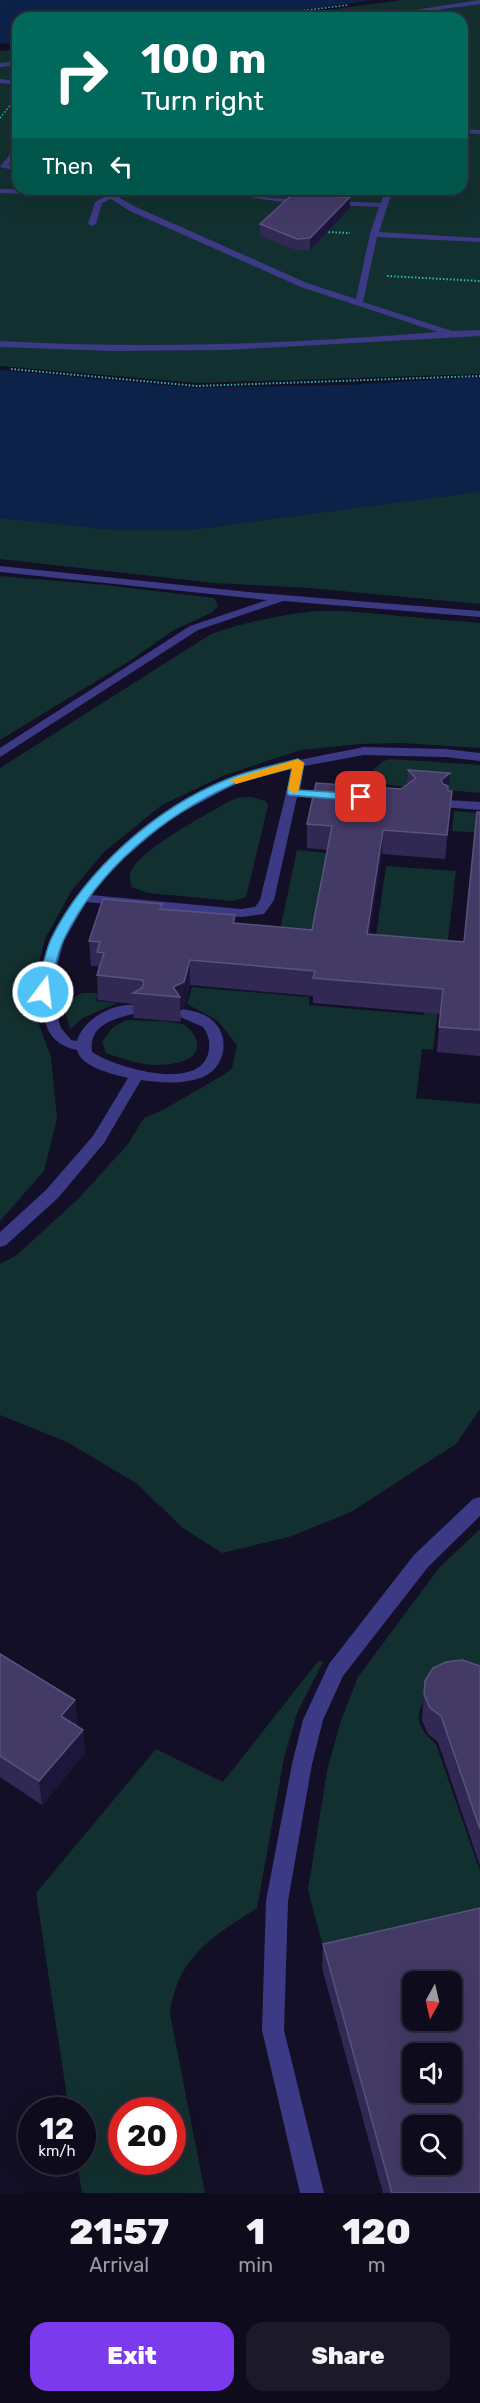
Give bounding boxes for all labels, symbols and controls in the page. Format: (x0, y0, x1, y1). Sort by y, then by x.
text: 100 m (141, 34, 266, 84)
icon: right (42, 36, 120, 114)
text: Turn right (141, 85, 264, 117)
icon: left (105, 150, 138, 183)
text: Then (42, 153, 93, 180)
pin (335, 771, 386, 822)
icon: arrive (344, 780, 377, 813)
position arrow (11, 960, 75, 1024)
north arrow (402, 1971, 462, 2031)
map controls (402, 1971, 462, 2175)
button: sound (402, 2043, 462, 2103)
speed limit sign: 20 (108, 2097, 186, 2175)
text: 12 (40, 2111, 74, 2147)
button: search (402, 2115, 462, 2175)
text: km/h (38, 2142, 76, 2160)
text: 21:57 (69, 2210, 169, 2253)
text: 1 (246, 2210, 265, 2253)
text: 120 (342, 2210, 411, 2253)
text: Arrival (89, 2253, 149, 2277)
text: min (238, 2253, 273, 2277)
text: m (368, 2253, 385, 2277)
button: Exit (30, 2322, 234, 2391)
button: Share (246, 2322, 450, 2391)

